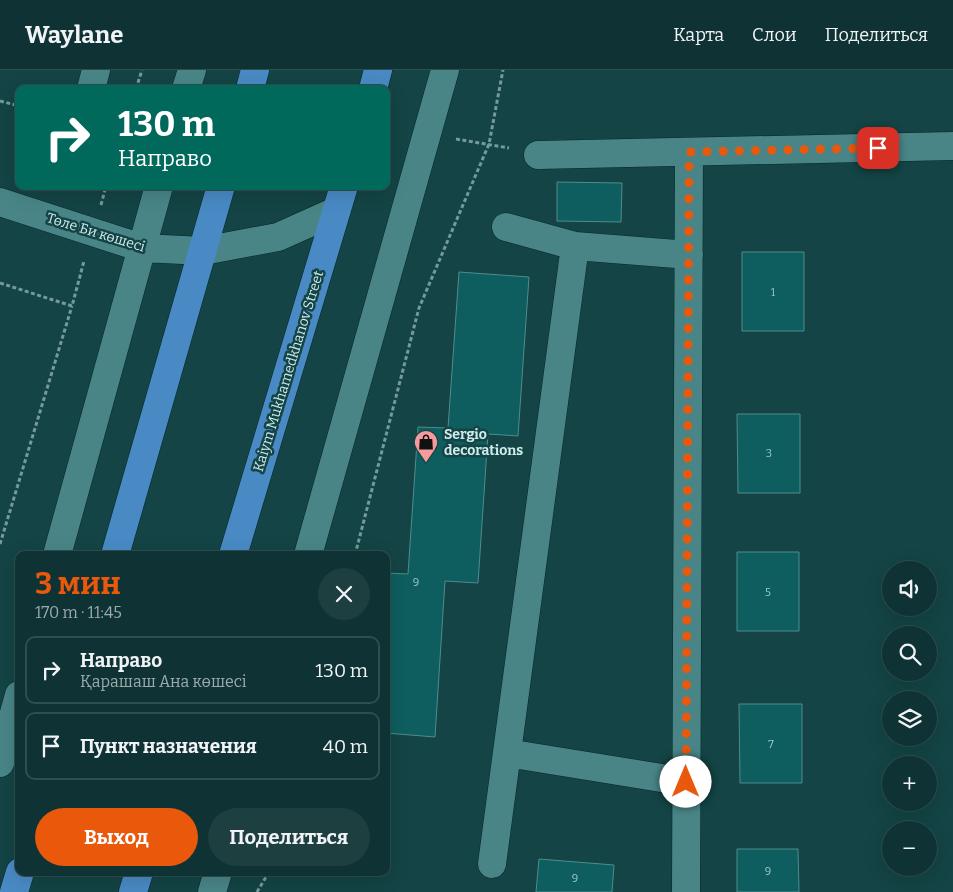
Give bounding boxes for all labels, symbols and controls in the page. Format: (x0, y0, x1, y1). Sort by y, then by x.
text: Waylane (25, 21, 123, 49)
text: Карта (673, 24, 724, 46)
text: Слои (752, 24, 797, 46)
text: Поделиться (825, 24, 928, 46)
text: 130 m (118, 103, 215, 145)
icon: right (35, 105, 100, 170)
pin (857, 127, 899, 169)
icon: arrive (864, 134, 892, 162)
text: Направо (118, 145, 212, 172)
street label: Төле Би көшесі (45, 209, 147, 256)
street label: Kaiym Mukhamedkhanov Street (250, 269, 327, 474)
house number: 1 (771, 286, 776, 299)
place label: Sergio decorations (444, 426, 523, 459)
shop icon: Sergio decorations (413, 429, 439, 463)
house number: 3 (766, 447, 772, 460)
map controls (882, 561, 937, 876)
button: sound (882, 561, 937, 616)
text: 3 мин (35, 566, 121, 602)
button: close (318, 568, 370, 620)
house number: 9 (413, 576, 419, 589)
house number: 5 (765, 586, 771, 599)
text: 170 m · 11:45 (35, 603, 122, 622)
button: search (882, 626, 937, 681)
text: Направо (80, 649, 162, 672)
icon: right (37, 656, 65, 684)
text: 130 m (315, 659, 368, 682)
text: Қарашаш Ана көшесі (80, 672, 247, 691)
button: layers (882, 691, 937, 746)
icon: arrive (37, 732, 65, 760)
text: Пункт назначения (80, 735, 257, 758)
text: 40 m (323, 735, 368, 758)
house number: 7 (768, 738, 774, 751)
position arrow (659, 755, 711, 807)
button: + (882, 756, 937, 811)
button: Выход (35, 808, 198, 866)
button: Поделиться (208, 808, 370, 866)
button: − (882, 821, 937, 876)
house number: 9 (765, 865, 771, 878)
house number: 9 (572, 872, 578, 885)

